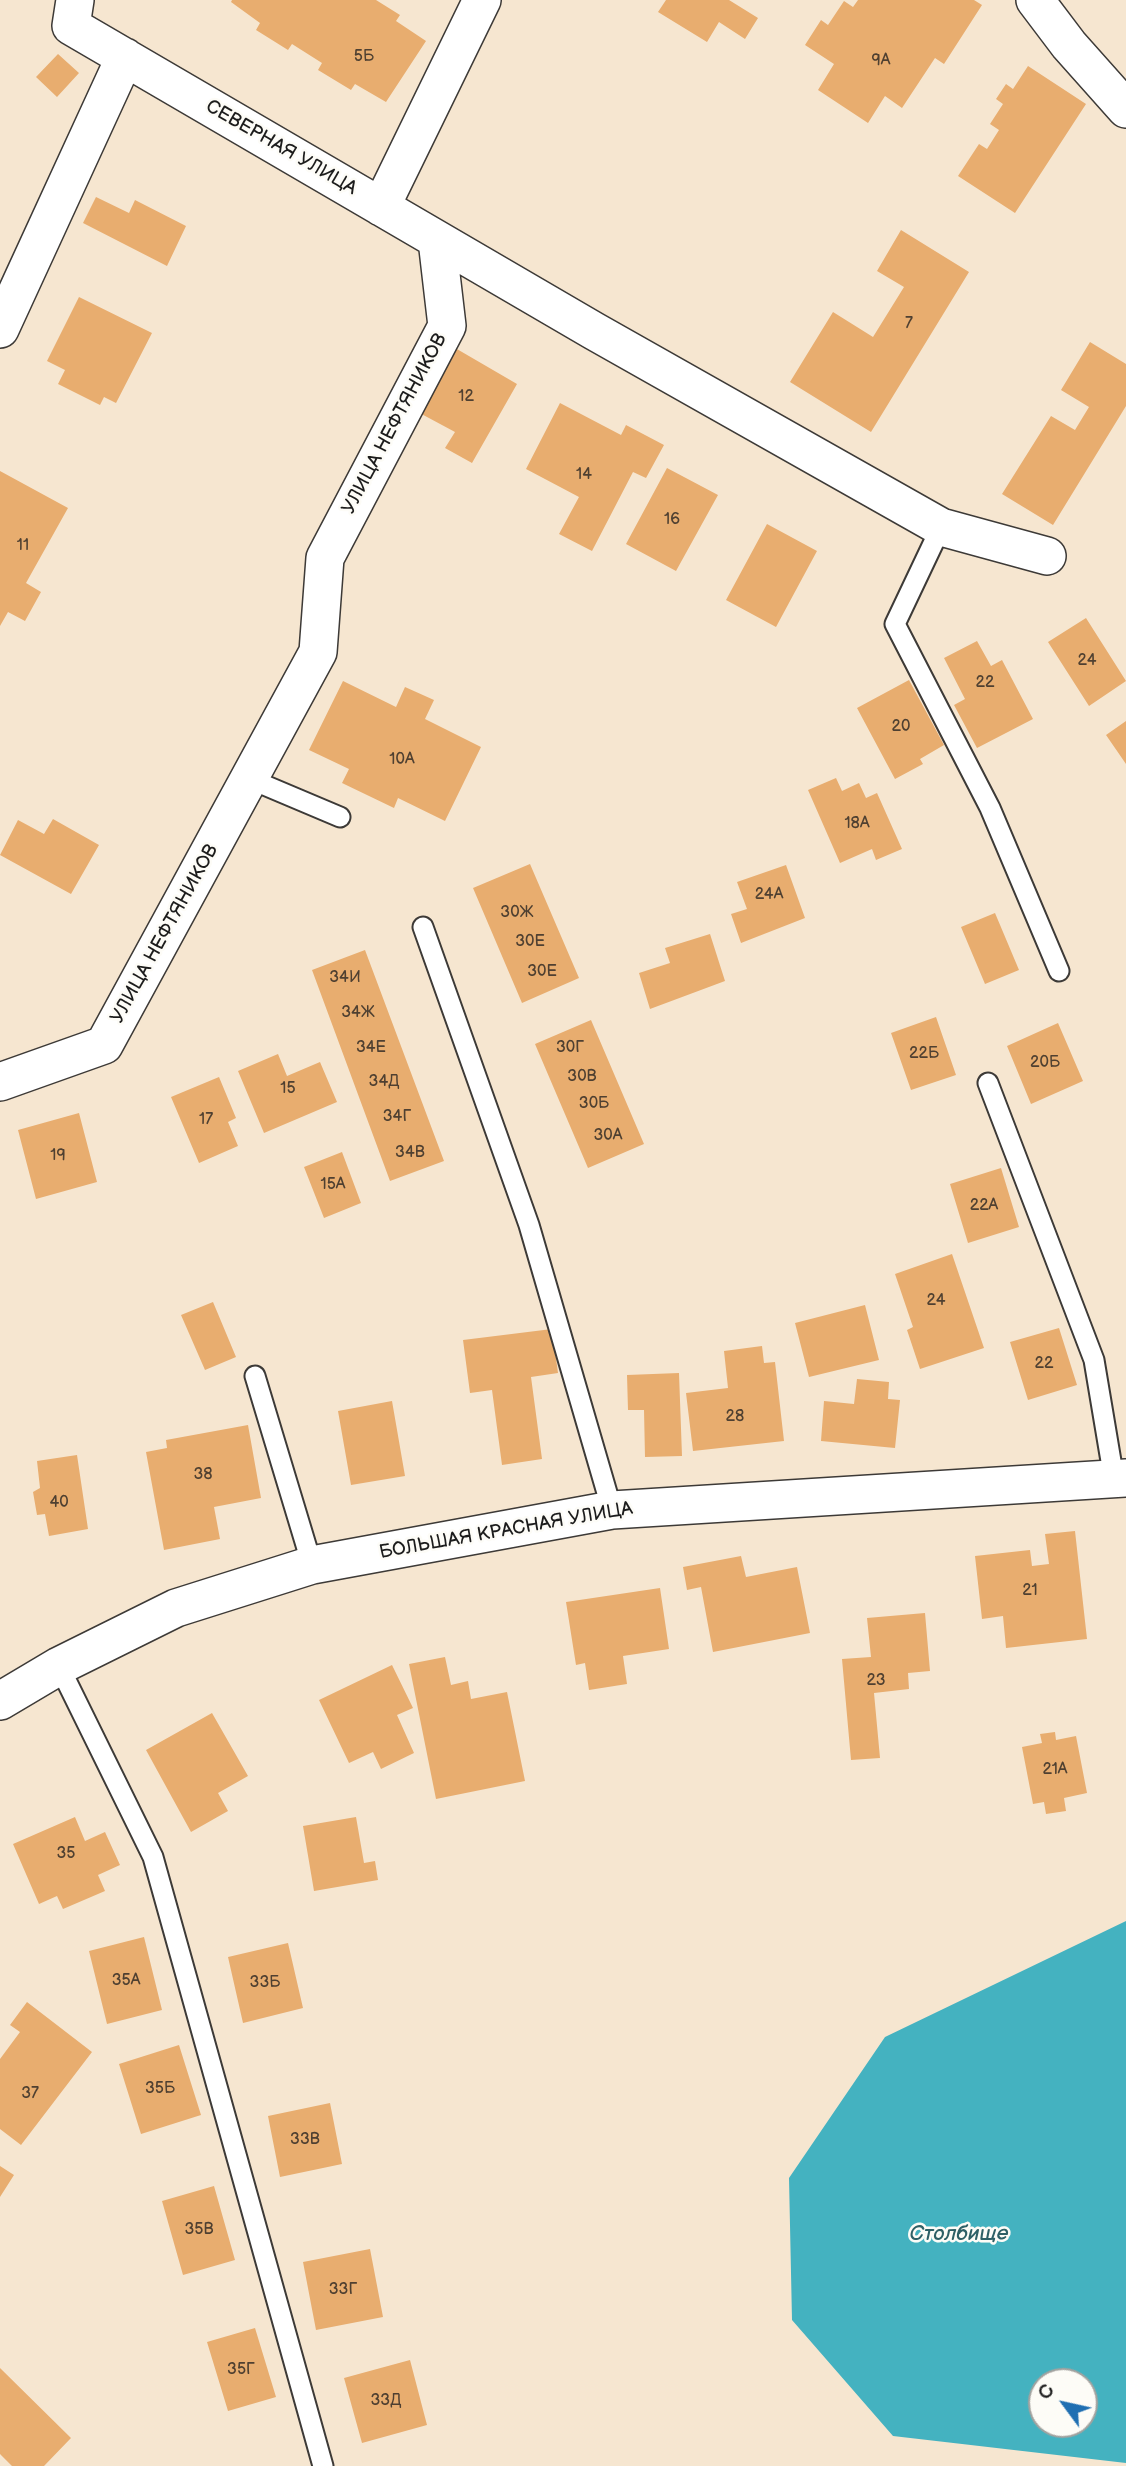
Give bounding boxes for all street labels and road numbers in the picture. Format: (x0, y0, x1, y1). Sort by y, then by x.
street label: СЕВЕРНАЯ УЛИЦА (202, 96, 360, 200)
street label: УЛИЦА НЕФТЯНИКОВ (338, 330, 452, 518)
street label: УЛИЦА НЕФТЯНИКОВ (106, 841, 224, 1027)
street label: БОЛЬШАЯ КРАСНАЯ УЛИЦА (378, 1497, 634, 1565)

